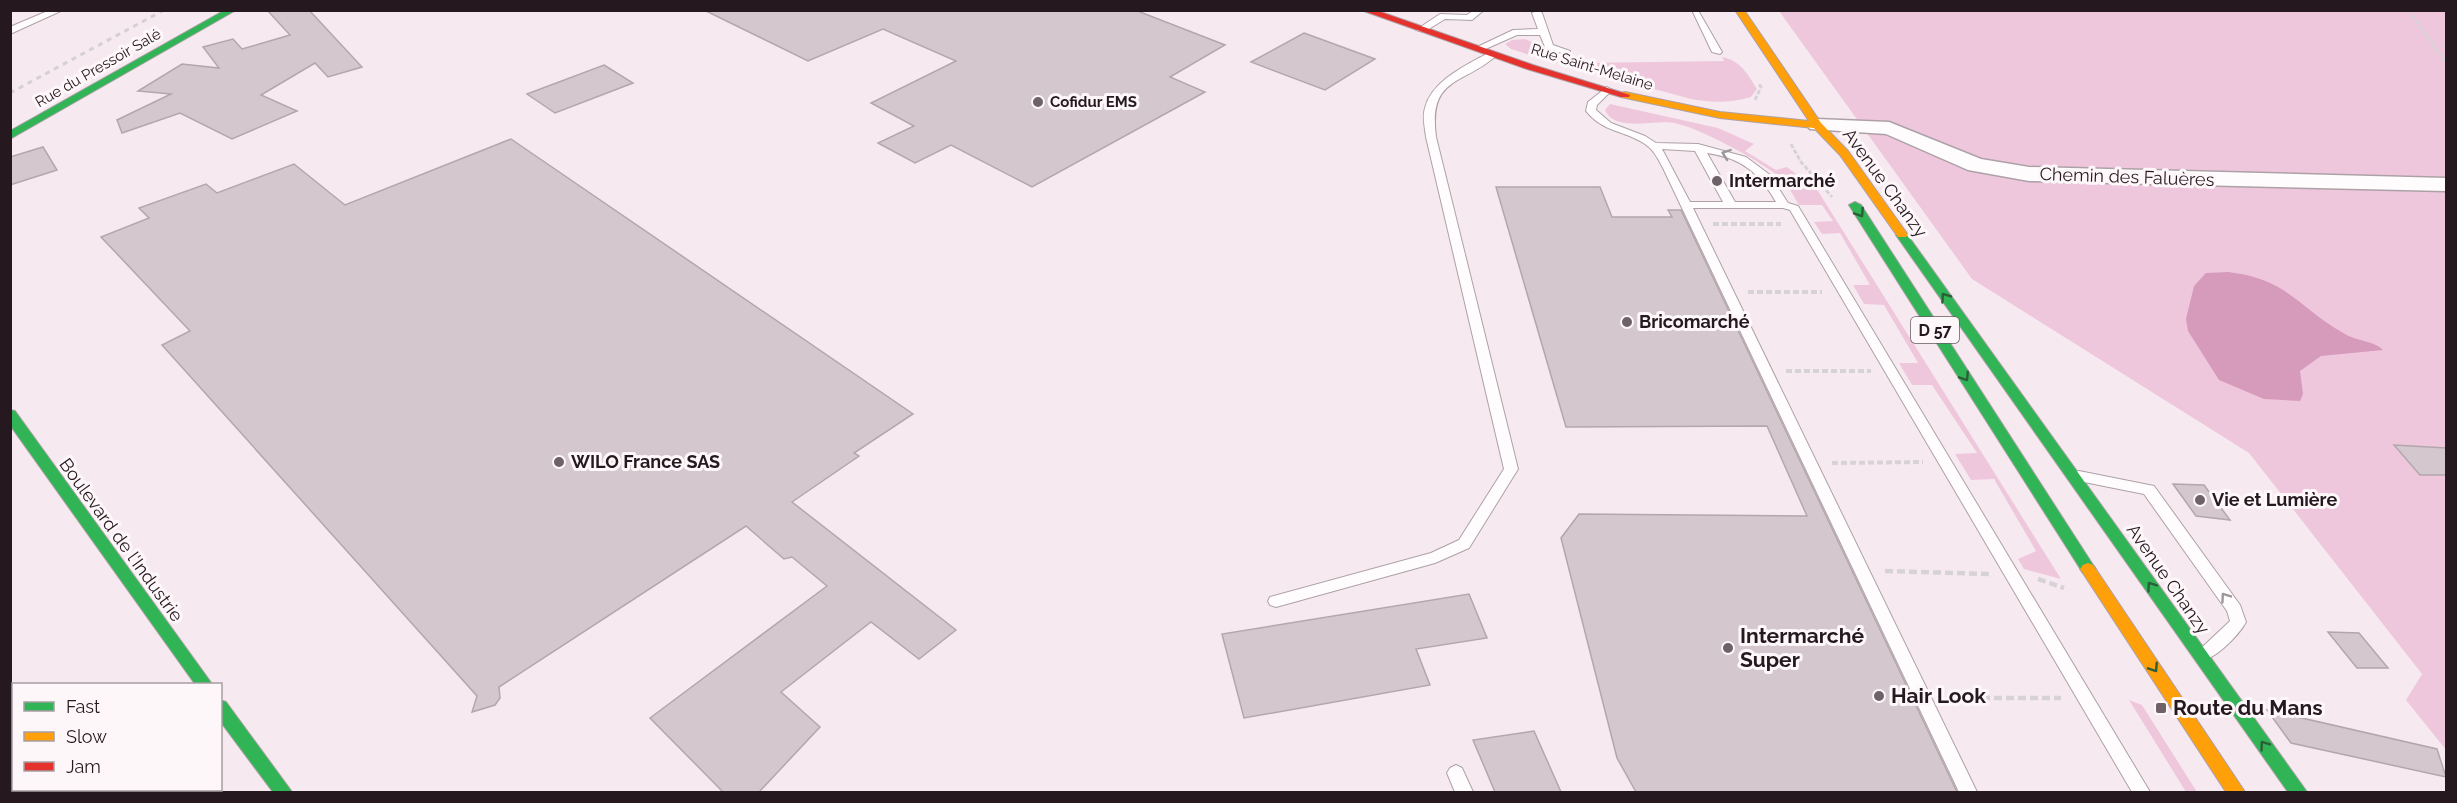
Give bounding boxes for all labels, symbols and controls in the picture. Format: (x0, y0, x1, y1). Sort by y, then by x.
street label: Rue du Pressoir Salé (32, 25, 164, 111)
street label: Rue Saint-Melaine (1529, 40, 1655, 94)
place label: Cofidur EMS (1050, 93, 1137, 111)
marker: Cofidur EMS (1031, 95, 1045, 109)
street label: Avenue Chanzy (1839, 124, 1932, 241)
one-way arrow (1722, 149, 1732, 162)
street label: Chemin des Faluères (2039, 163, 2215, 190)
place label: Intermarché (1729, 170, 1835, 191)
marker: Intermarché (1710, 174, 1724, 188)
one-way arrow (1852, 207, 1864, 217)
one-way arrow (1941, 292, 1952, 303)
place label: Bricomarché (1639, 311, 1750, 332)
marker: Bricomarché (1620, 315, 1634, 329)
road number: D 57 (1911, 317, 1959, 343)
one-way arrow (1957, 371, 1969, 381)
place label: WILO France SAS (571, 451, 720, 472)
street label: Boulevard de l'Industrie (55, 454, 188, 626)
marker: WILO France SAS (552, 455, 566, 469)
place label: Vie et Lumière (2212, 489, 2337, 510)
marker: Vie et Lumière (2193, 493, 2207, 507)
street label: Avenue Chanzy (2123, 520, 2214, 638)
one-way arrow (2147, 581, 2158, 592)
one-way arrow (2221, 593, 2232, 604)
place label: Intermarché Super (1740, 623, 1864, 672)
marker: Intermarché Super (1721, 641, 1735, 655)
one-way arrow (2146, 661, 2157, 672)
legend (12, 683, 222, 791)
place label: Hair Look (1891, 683, 1986, 708)
marker: Hair Look (1872, 689, 1886, 703)
place label: Route du Mans (2173, 695, 2323, 720)
text: Fast (66, 696, 100, 717)
marker: Route du Mans (2154, 701, 2168, 715)
text: Slow (66, 726, 107, 747)
one-way arrow (2260, 740, 2271, 751)
text: Jam (66, 756, 101, 777)

